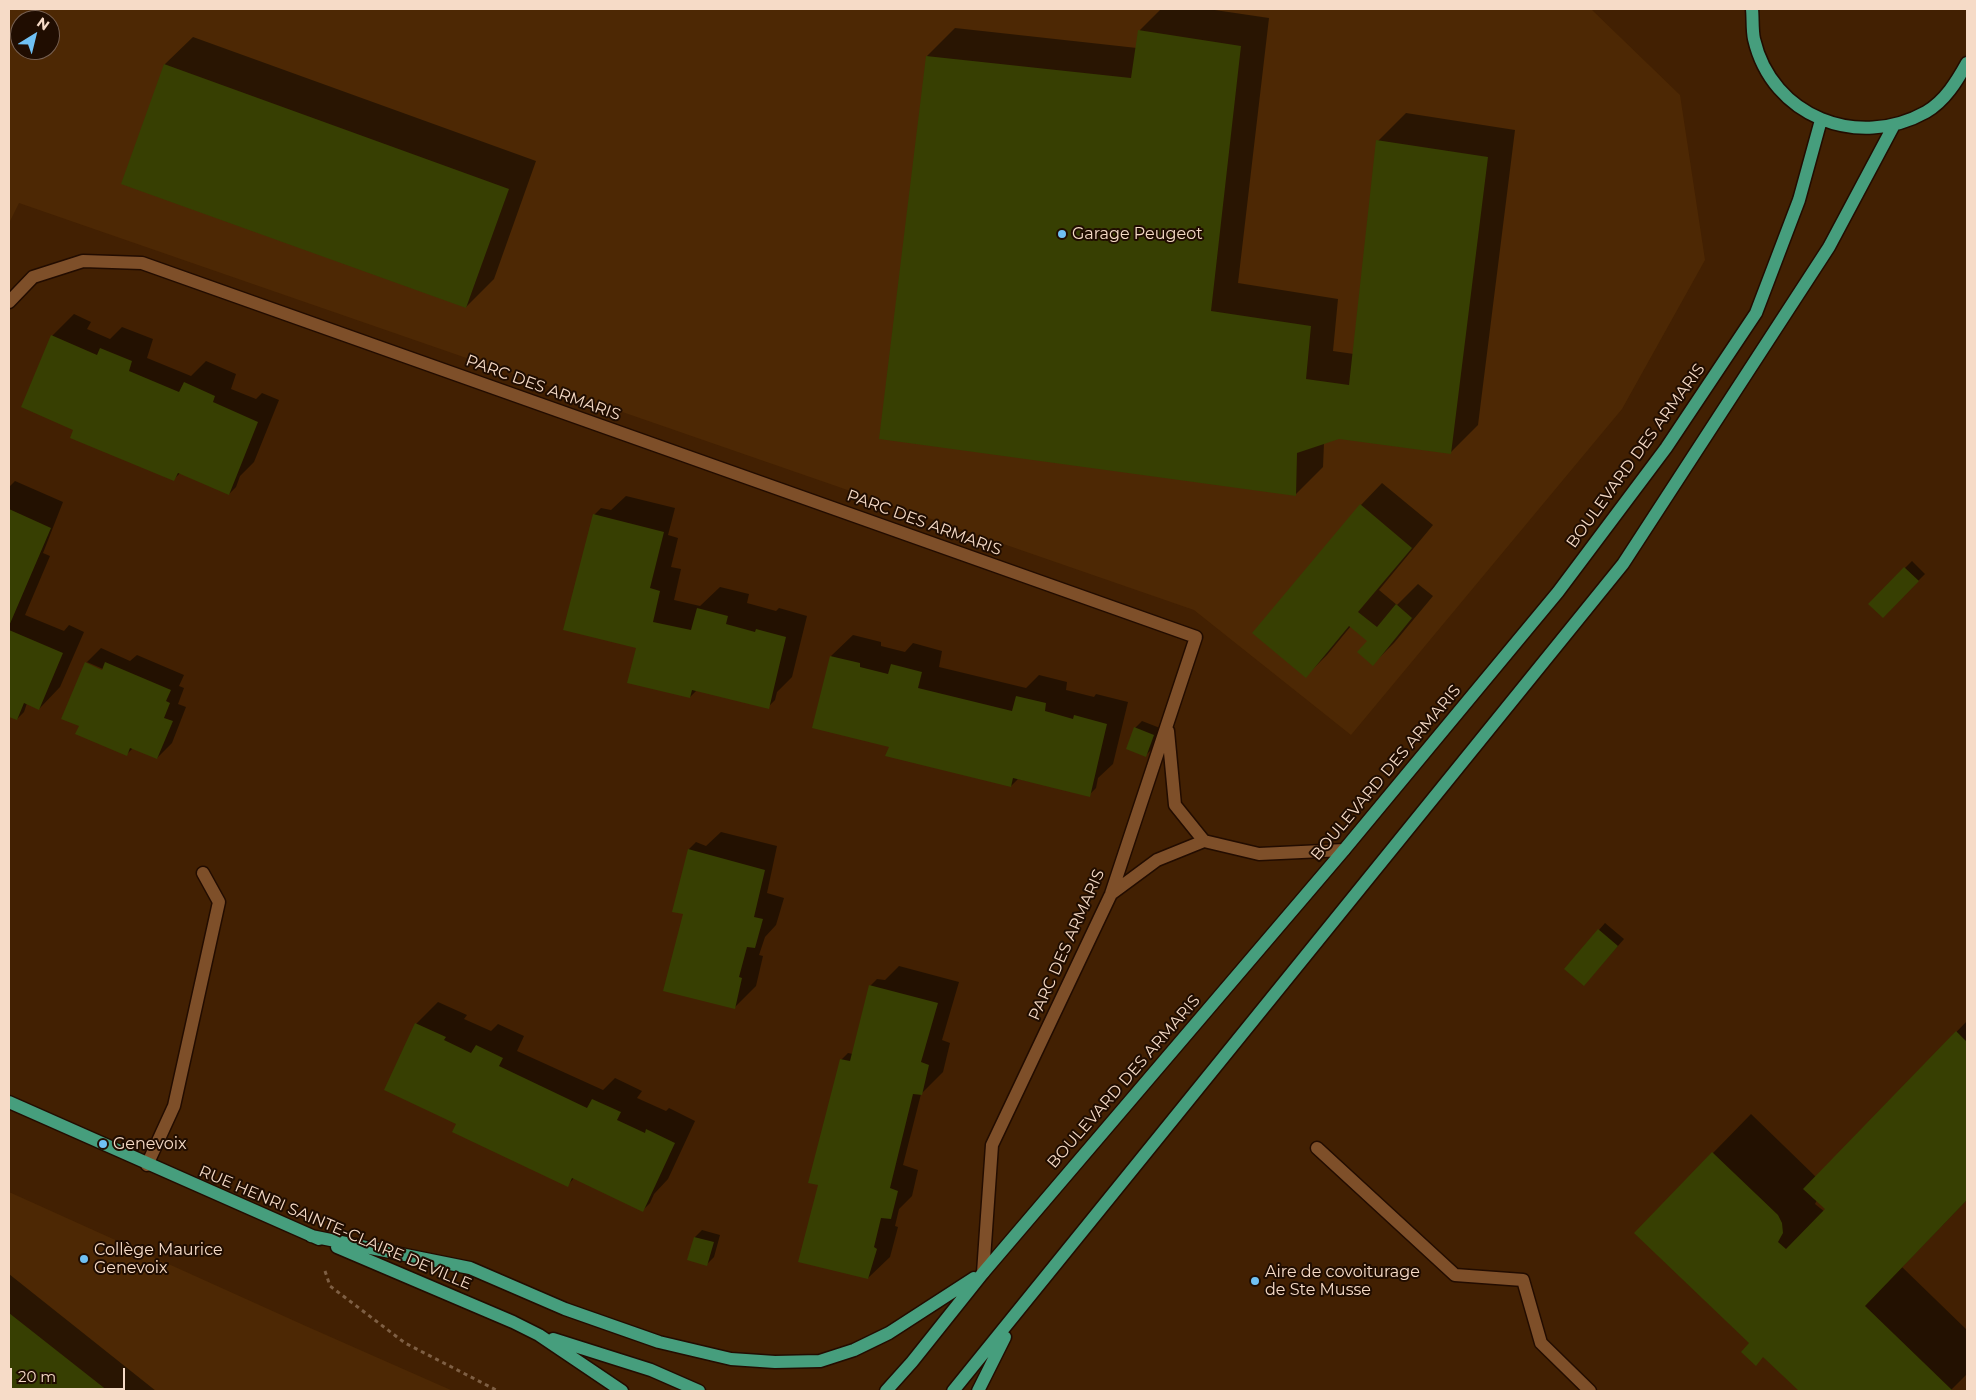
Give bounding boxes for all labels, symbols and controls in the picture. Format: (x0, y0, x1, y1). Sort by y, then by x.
north arrow (10, 10, 60, 60)
text: N (33, 13, 53, 34)
place label: Garage Peugeot (1072, 224, 1203, 244)
marker: Garage Peugeot (1056, 228, 1068, 240)
street label: PARC DES ARMARIS (463, 351, 623, 425)
street label: BOULEVARD DES ARMARIS (1563, 360, 1709, 552)
street label: PARC DES ARMARIS (844, 486, 1004, 560)
street label: BOULEVARD DES ARMARIS (1307, 681, 1465, 865)
street label: PARC DES ARMARIS (1025, 866, 1109, 1024)
street label: BOULEVARD DES ARMARIS (1044, 991, 1204, 1173)
place label: Genevoix (113, 1134, 187, 1154)
marker: Genevoix (97, 1138, 109, 1150)
street label: RUE HENRI SAINTE-CLAIRE DEVILLE (196, 1162, 474, 1294)
place label: Collège Maurice Genevoix (94, 1240, 223, 1278)
marker: Collège Maurice Genevoix (78, 1253, 90, 1265)
place label: Aire de covoiturage de Ste Musse (1265, 1262, 1420, 1300)
marker: Aire de covoiturage de Ste Musse (1249, 1275, 1261, 1287)
scale bar (12, 1358, 128, 1390)
text: 20 m (18, 1367, 56, 1386)

